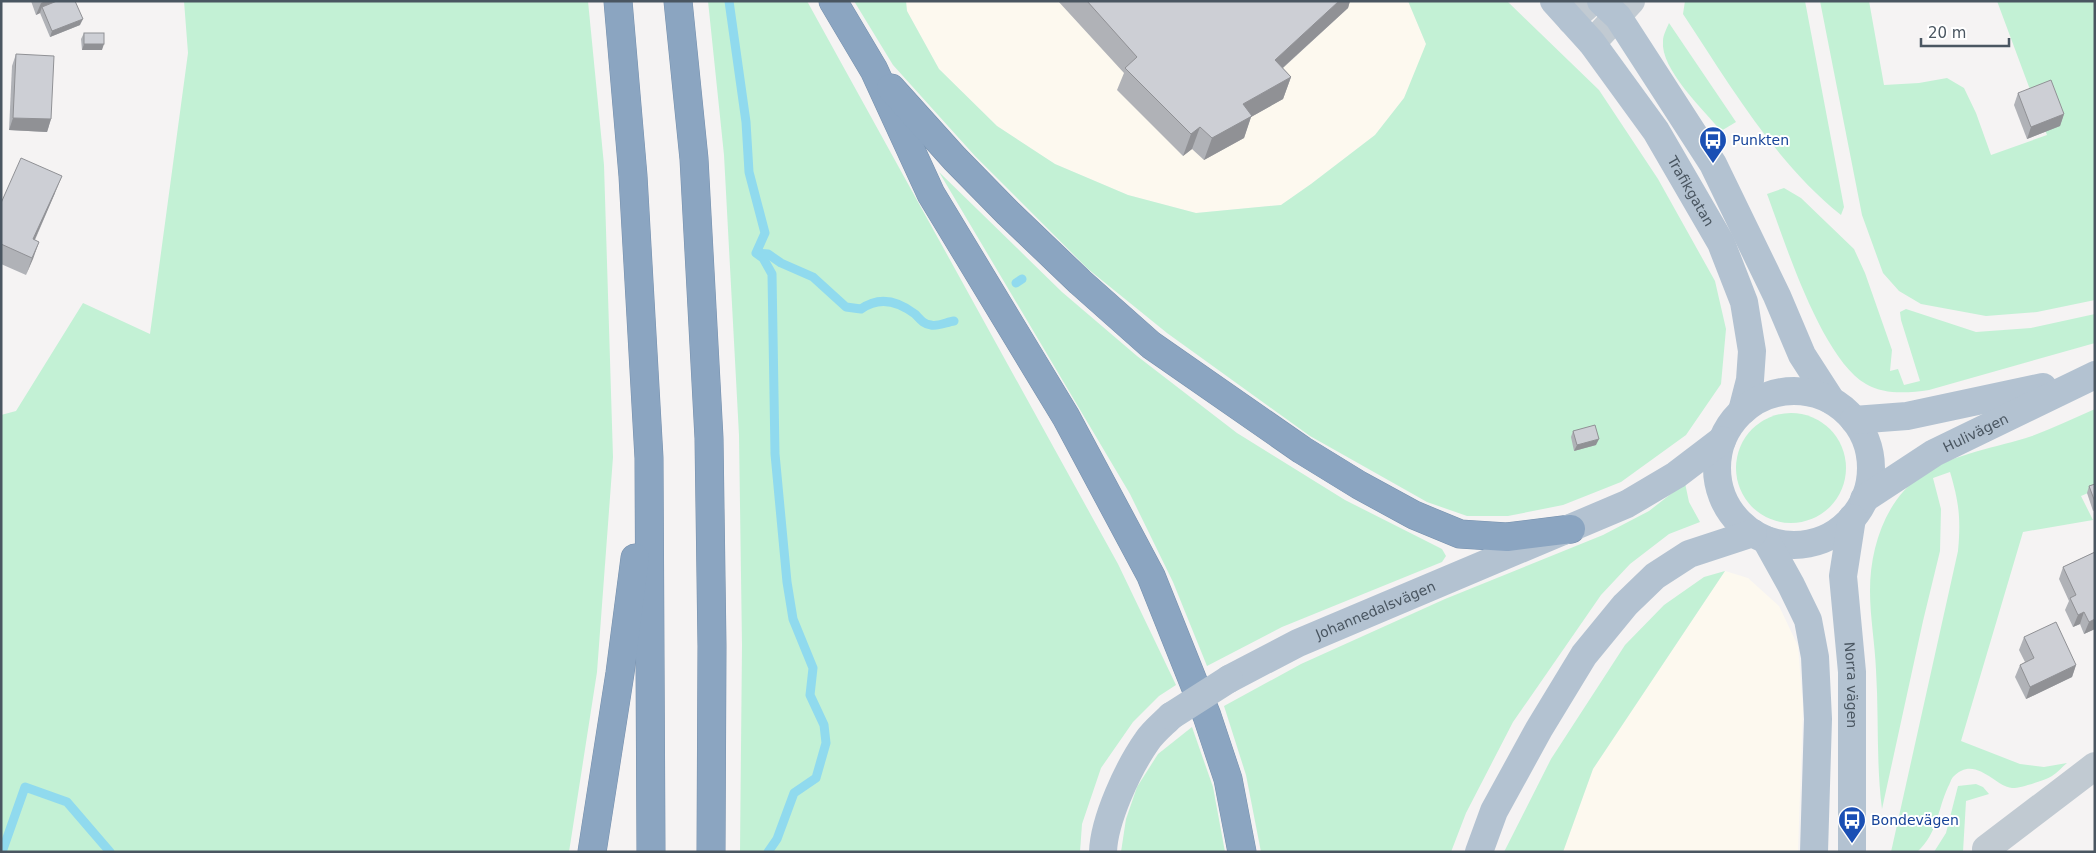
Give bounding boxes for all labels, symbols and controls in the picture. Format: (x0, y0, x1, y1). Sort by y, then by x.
scale bar (1921, 15, 2008, 47)
text: 20 m (1928, 24, 1966, 42)
bus stop icon: Punkten (1698, 125, 1728, 164)
place label: Punkten (1732, 132, 1789, 148)
street label: Trafikgatan (1664, 152, 1717, 229)
street label: Hulivägen (1940, 410, 2011, 455)
street label: Johannedalsvägen (1312, 578, 1438, 643)
street label: Norra vägen (1841, 641, 1860, 728)
bus stop icon: Bondevägen (1837, 805, 1867, 844)
place label: Bondevägen (1871, 812, 1959, 828)

